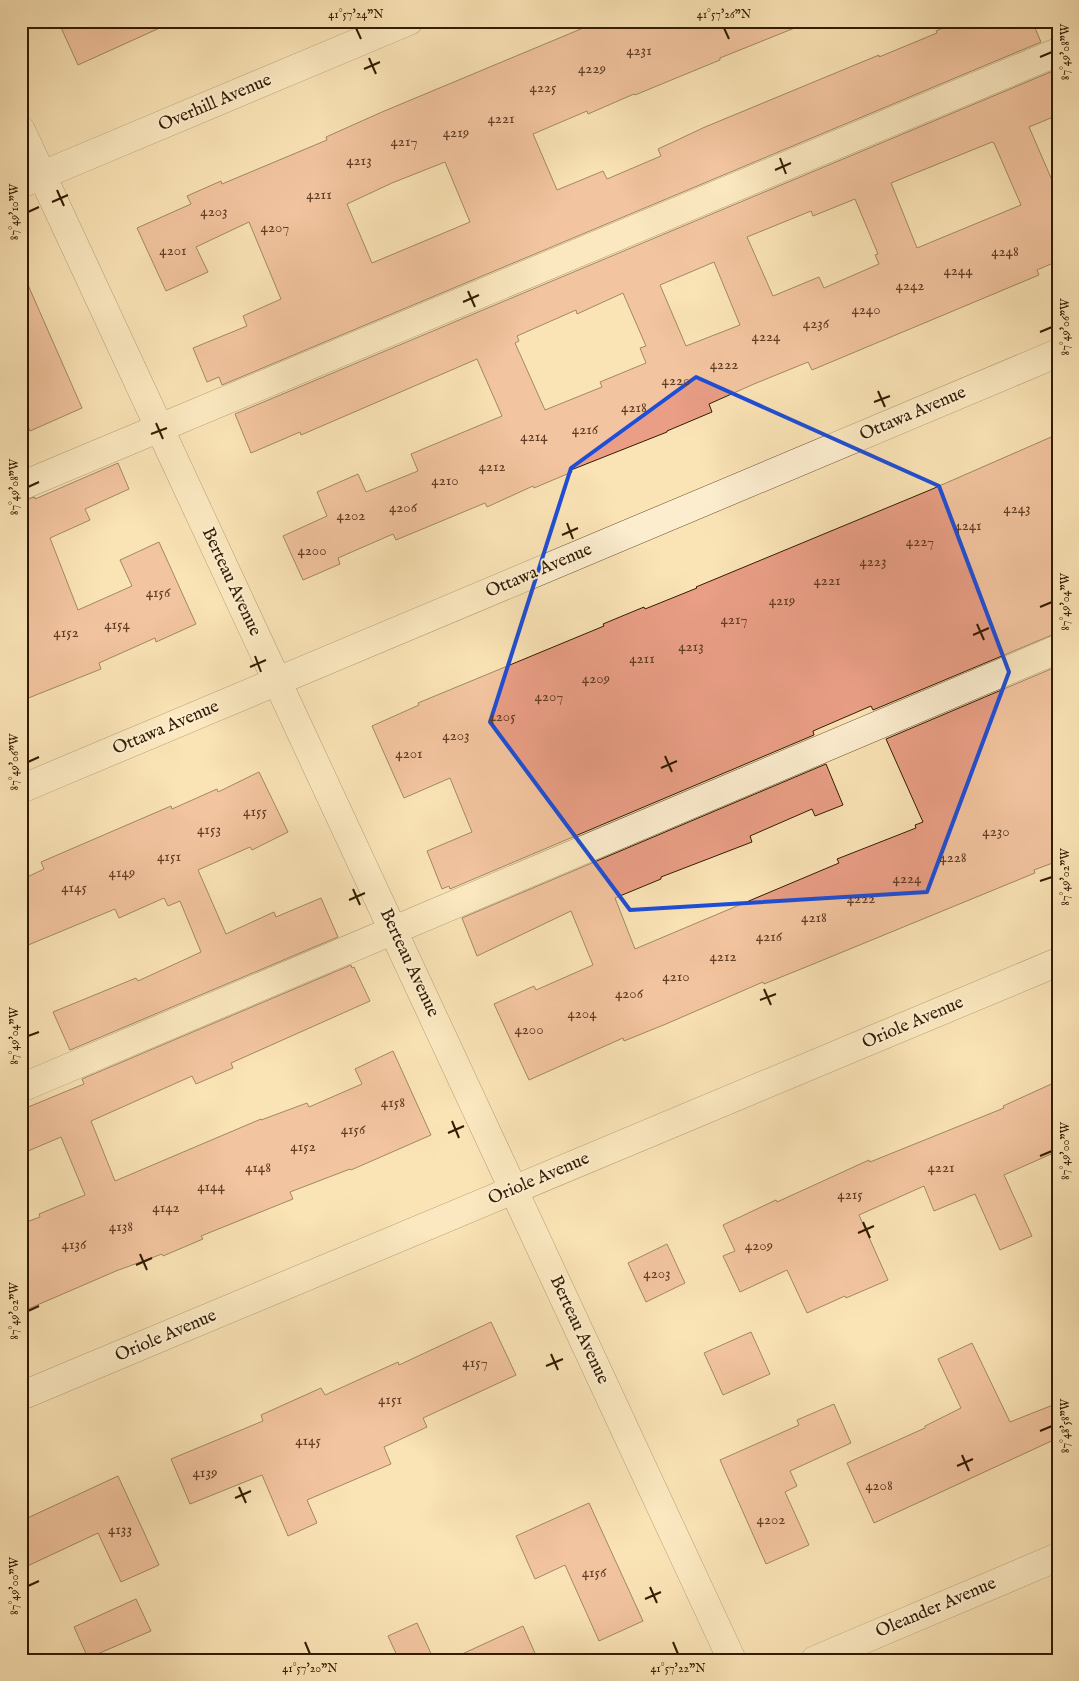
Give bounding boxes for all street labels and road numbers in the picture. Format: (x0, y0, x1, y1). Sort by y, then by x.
street label: Overhill Avenue (155, 69, 275, 137)
street label: Ottawa Avenue (856, 381, 970, 447)
street label: Berteau Avenue (196, 524, 266, 640)
street label: Ottawa Avenue (482, 538, 596, 604)
street label: Ottawa Avenue (109, 695, 223, 761)
street label: Berteau Avenue (374, 905, 444, 1021)
street label: Oriole Avenue (859, 991, 967, 1055)
street label: Oriole Avenue (485, 1147, 593, 1211)
street label: Berteau Avenue (544, 1272, 614, 1388)
street label: Oriole Avenue (112, 1304, 220, 1368)
street label: Oleander Avenue (872, 1572, 1000, 1644)

